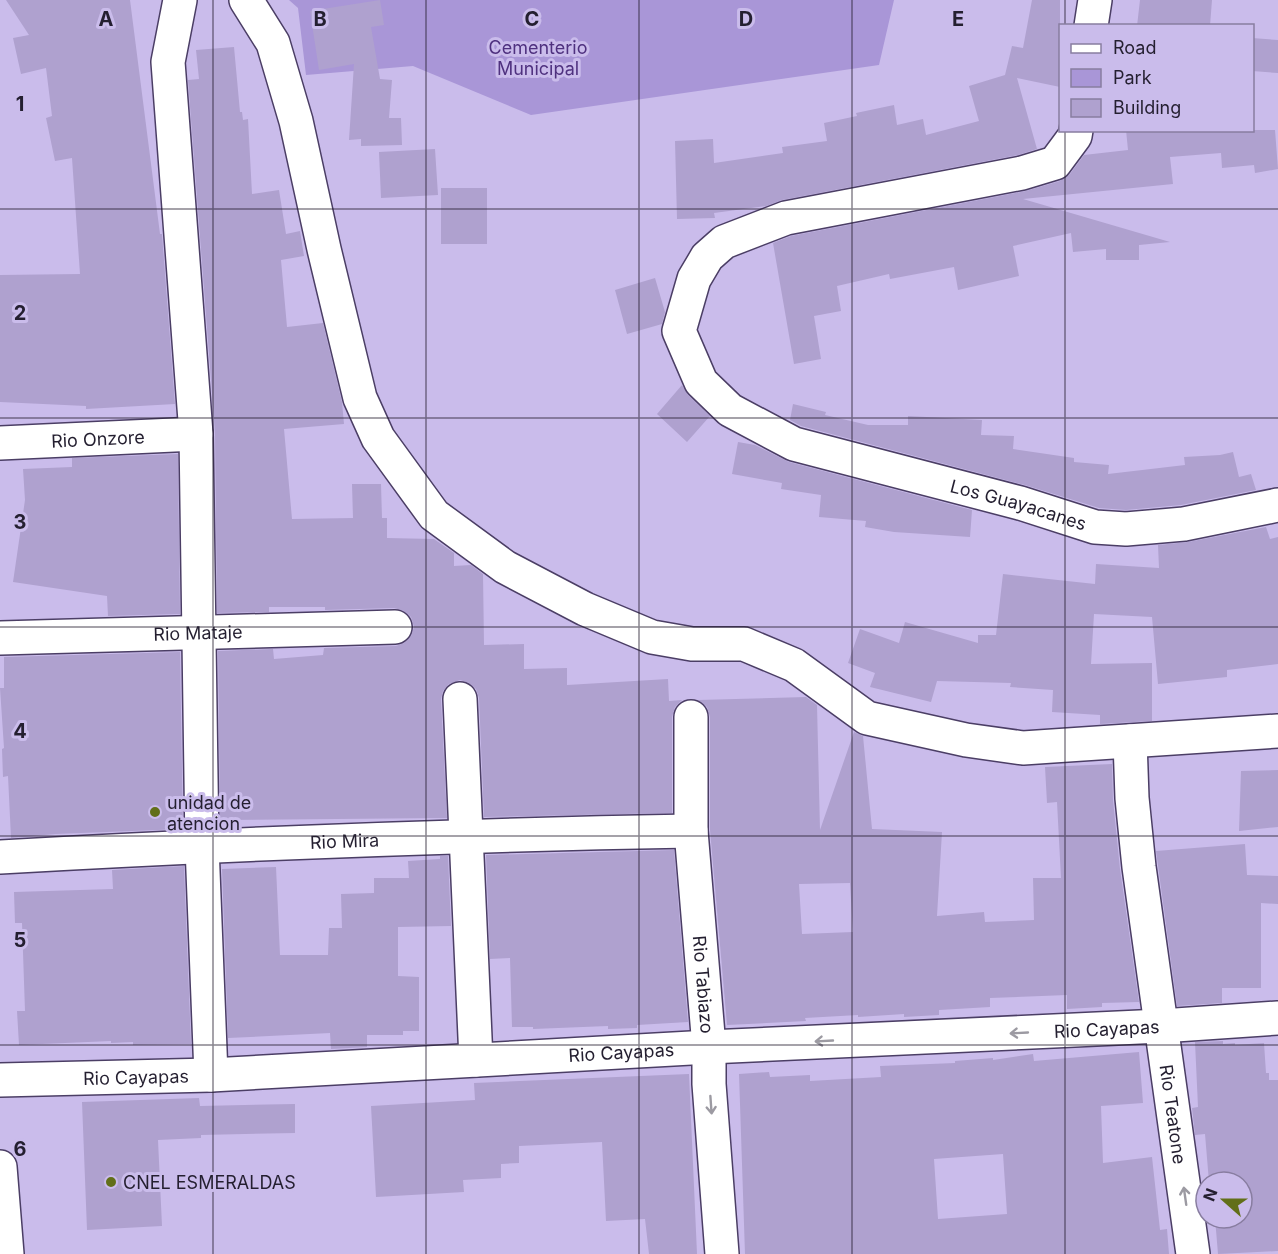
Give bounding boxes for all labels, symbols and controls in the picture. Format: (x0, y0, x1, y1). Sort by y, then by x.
text: A (99, 7, 114, 31)
text: B (313, 7, 327, 31)
text: C (525, 7, 539, 31)
text: D (739, 7, 753, 31)
text: E (952, 7, 964, 31)
legend (1059, 24, 1254, 132)
park label: Cementerio Municipal (489, 37, 587, 79)
text: Road (1113, 37, 1156, 58)
text: Park (1113, 67, 1152, 88)
text: 1 (16, 92, 24, 116)
text: Building (1113, 97, 1181, 118)
text: 2 (14, 301, 26, 325)
street label: Rio Onzore (51, 426, 145, 451)
street label: Los Guayacanes (948, 475, 1089, 534)
text: 3 (14, 510, 26, 534)
street label: Rio Mataje (153, 621, 243, 644)
text: 4 (13, 719, 27, 743)
place label: unidad de atencion (167, 792, 251, 834)
marker: unidad de atencion (148, 805, 162, 819)
street label: Rio Mira (310, 829, 380, 852)
text: 5 (14, 928, 26, 952)
street label: Rio Tabiazo (689, 935, 718, 1034)
street label: Rio Cayapas (1053, 1016, 1160, 1041)
one-way arrow (1010, 1027, 1030, 1038)
one-way arrow (815, 1036, 835, 1047)
street label: Rio Cayapas (568, 1038, 675, 1065)
street label: Rio Teatone (1156, 1063, 1191, 1165)
street label: Rio Cayapas (83, 1065, 189, 1089)
one-way arrow (706, 1095, 717, 1114)
text: 6 (14, 1137, 27, 1161)
north arrow (1194, 1170, 1254, 1230)
place label: CNEL ESMERALDAS (123, 1172, 296, 1193)
marker: CNEL ESMERALDAS (104, 1175, 118, 1189)
text: N (1198, 1185, 1222, 1204)
one-way arrow (1179, 1187, 1190, 1206)

